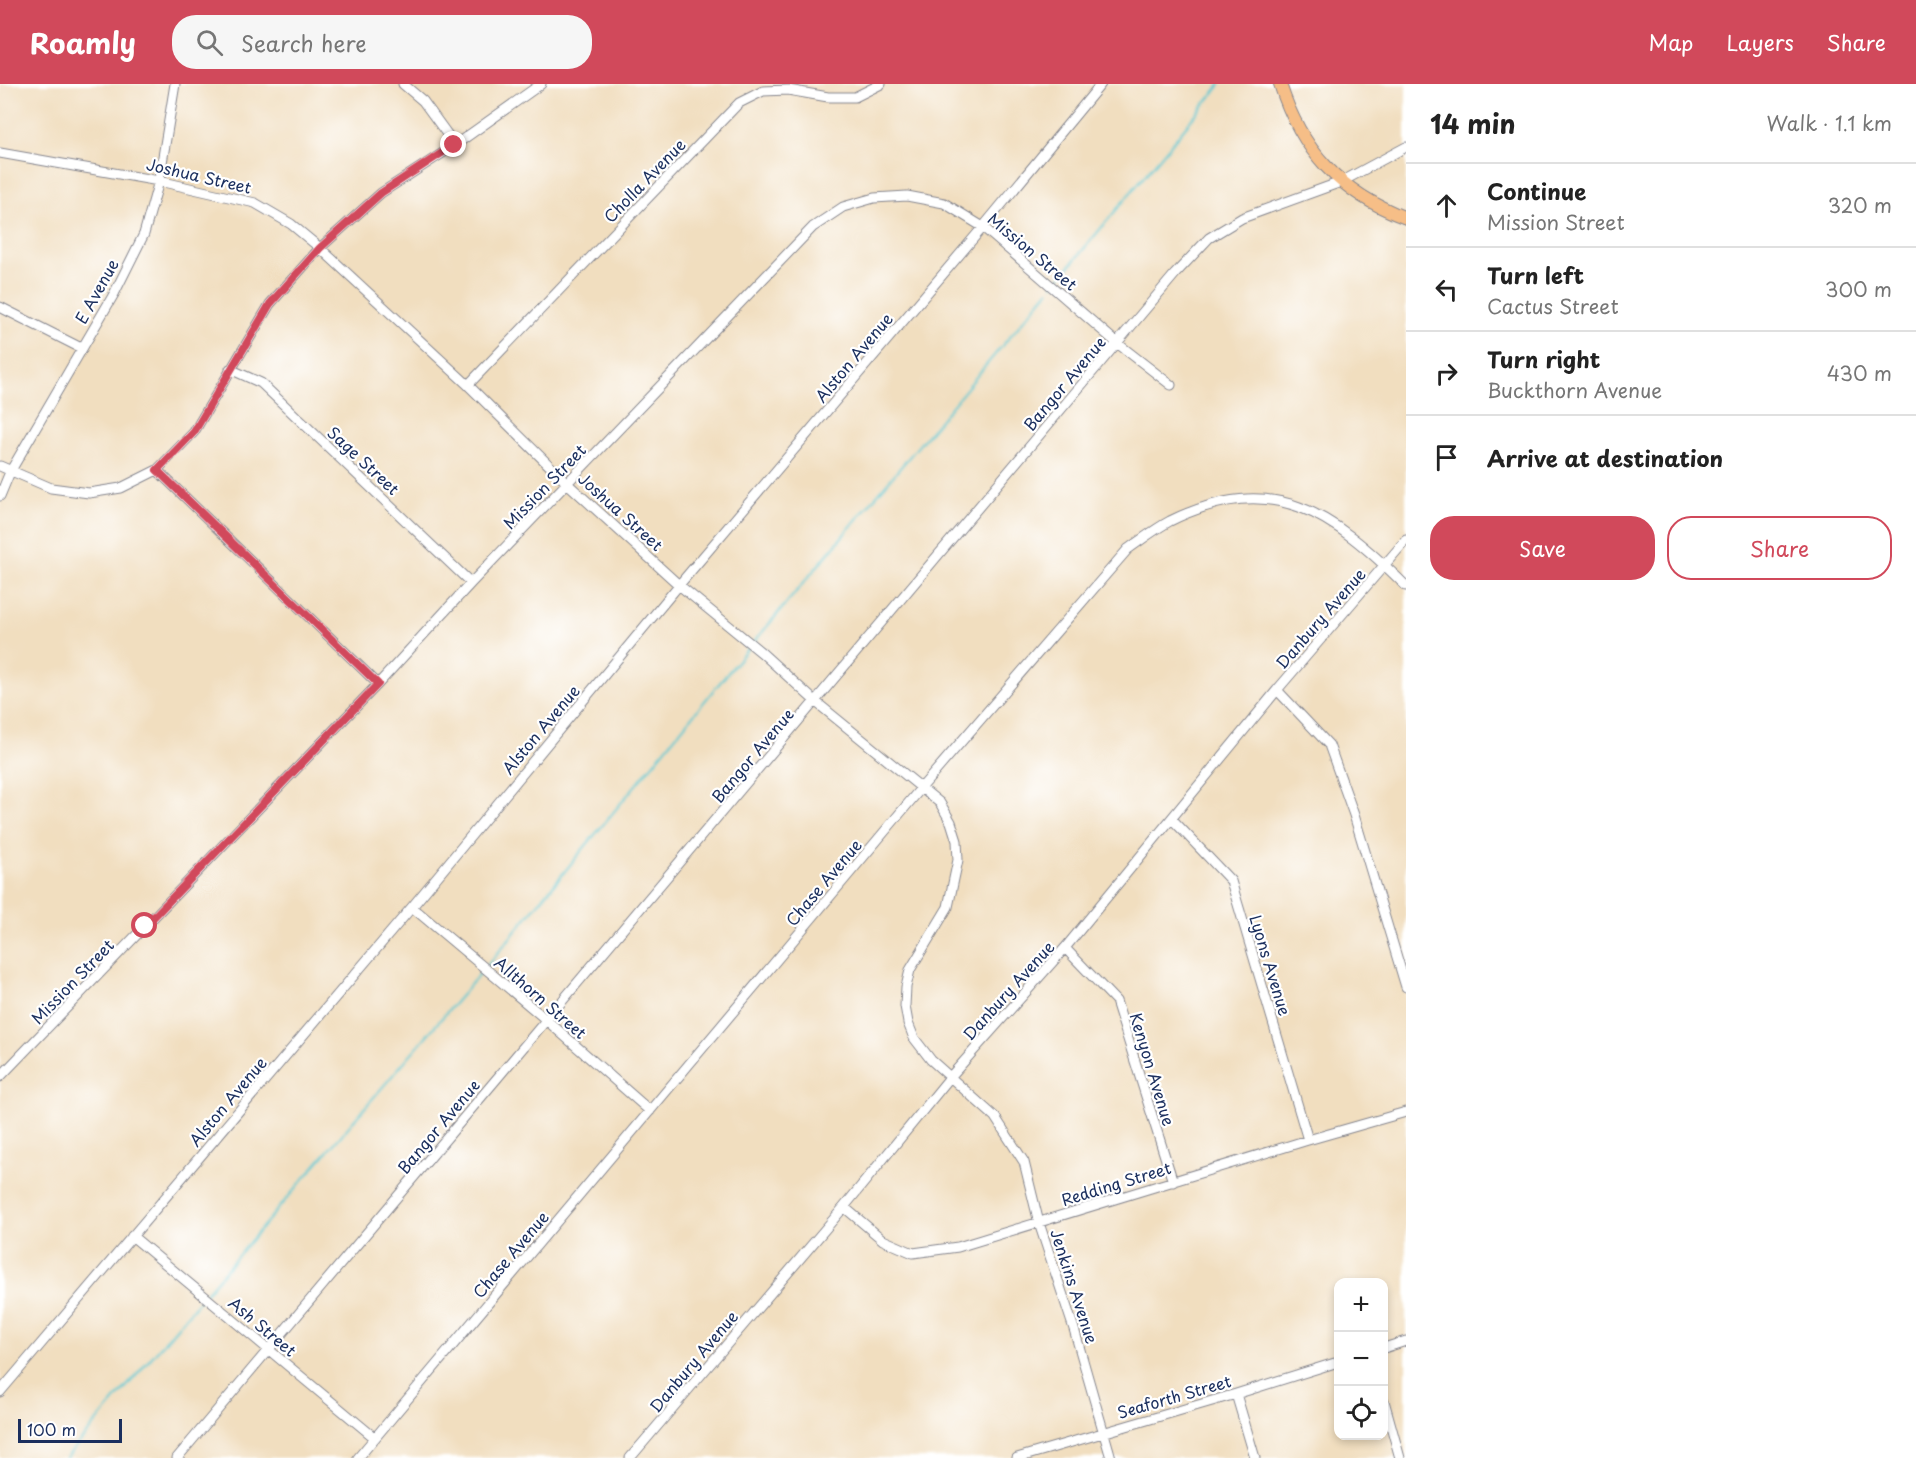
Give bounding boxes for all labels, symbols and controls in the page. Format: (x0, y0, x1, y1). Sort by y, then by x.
search box (172, 15, 592, 69)
text: Roamly (30, 21, 136, 64)
icon: search (193, 26, 226, 59)
text: Search here (241, 26, 367, 59)
text: Map (1649, 26, 1693, 58)
text: Layers (1726, 26, 1794, 58)
text: Share (1827, 26, 1886, 58)
text: 14 min (1430, 104, 1516, 143)
text: Walk · 1.1 km (1767, 108, 1892, 138)
route end (440, 131, 466, 157)
street label: Cholla Avenue (598, 132, 691, 227)
street label: Joshua Street (144, 151, 254, 199)
text: Continue (1487, 174, 1586, 207)
icon: ahead (1430, 189, 1463, 222)
text: 320 m (1828, 190, 1892, 220)
street label: Mission Street (983, 206, 1083, 296)
text: Mission Street (1487, 207, 1625, 237)
street label: E Avenue (68, 254, 124, 328)
text: Turn left (1487, 258, 1584, 291)
icon: left (1430, 273, 1463, 306)
text: 300 m (1825, 274, 1892, 304)
text: Cactus Street (1487, 291, 1619, 321)
street label: Alston Avenue (808, 307, 898, 407)
street label: Bangor Avenue (1017, 330, 1111, 435)
text: Turn right (1487, 342, 1600, 375)
icon: right (1430, 357, 1463, 390)
text: 430 m (1827, 358, 1892, 388)
text: Buckthorn Avenue (1487, 375, 1662, 405)
street label: Sage Street (323, 420, 405, 500)
street label: Mission Street (497, 438, 591, 534)
icon: arrive (1430, 441, 1463, 474)
text: Arrive at destination (1487, 441, 1723, 474)
street label: Joshua Street (573, 466, 669, 556)
button: Save (1430, 516, 1655, 580)
button: Share (1667, 516, 1892, 580)
street label: Danbury Avenue (1269, 562, 1371, 674)
street label: Alston Avenue (495, 679, 585, 779)
street label: Bangor Avenue (705, 702, 799, 807)
street label: Chase Avenue (779, 833, 867, 931)
route start (131, 912, 157, 938)
street label: Lyons Avenue (1244, 912, 1298, 1019)
street label: Mission Street (25, 933, 119, 1029)
street label: Danbury Avenue (957, 935, 1059, 1045)
street label: Allthorn Street (490, 950, 593, 1044)
street label: Kenyon Avenue (1124, 1009, 1182, 1129)
street label: Alston Avenue (182, 1051, 272, 1151)
street label: Bangor Avenue (391, 1073, 485, 1178)
street label: Redding Street (1058, 1155, 1174, 1211)
street label: Chase Avenue (466, 1205, 554, 1303)
street label: Jenkins Avenue (1045, 1226, 1105, 1347)
map controls (1334, 1278, 1388, 1440)
button: + (1334, 1278, 1388, 1332)
street label: Ash Street (224, 1290, 303, 1362)
street label: Danbury Avenue (643, 1305, 743, 1417)
button: − (1334, 1332, 1388, 1386)
street label: Seaforth Street (1114, 1368, 1234, 1424)
button: locate (1334, 1386, 1388, 1440)
scale bar (18, 1416, 122, 1444)
text: 100 m (27, 1417, 76, 1441)

